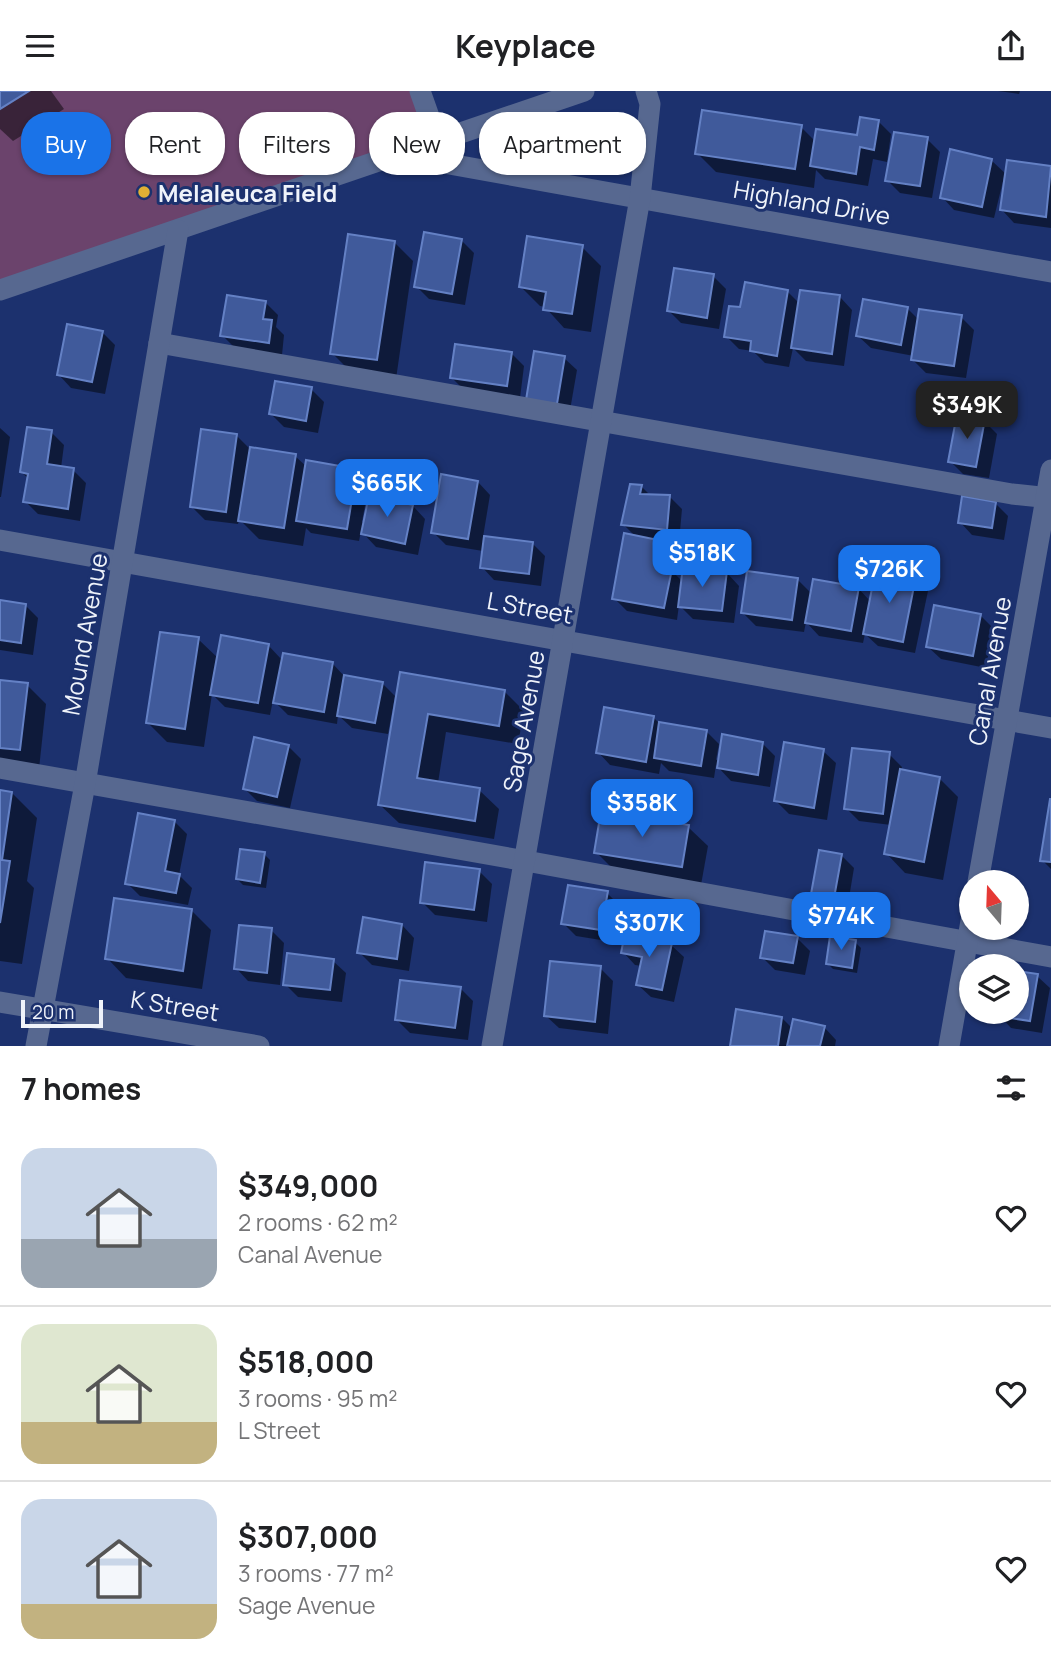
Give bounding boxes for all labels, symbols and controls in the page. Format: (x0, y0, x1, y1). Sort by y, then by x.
text: Keyplace (455, 24, 596, 68)
icon: menu (21, 27, 59, 65)
icon: share (992, 27, 1030, 65)
chip: Buy (21, 112, 111, 175)
chip: Rent (125, 112, 225, 175)
chip: Filters (239, 112, 355, 175)
chip: New (369, 112, 465, 175)
chip: Apartment (479, 112, 646, 175)
street label: Highland Drive (731, 172, 893, 232)
place label: Melaleuca Field (158, 176, 337, 209)
marker: Melaleuca Field (136, 184, 152, 200)
pin: $349K (918, 381, 1016, 441)
text: $349K (932, 388, 1002, 420)
pin: $665K (338, 459, 436, 519)
text: $665K (351, 466, 423, 498)
pin: $518K (653, 529, 751, 589)
text: $518K (669, 536, 735, 568)
pin: $726K (840, 545, 938, 605)
street label: Mound Avenue (54, 550, 114, 718)
text: $726K (854, 552, 924, 584)
street label: L Street (485, 583, 575, 631)
street label: Canal Avenue (960, 594, 1018, 748)
street label: Sage Avenue (494, 648, 552, 794)
pin: $358K (593, 779, 691, 839)
text: $358K (607, 786, 677, 818)
north arrow (959, 870, 1029, 940)
map controls (959, 870, 1029, 1024)
pin: $774K (792, 893, 890, 952)
pin: $307K (600, 899, 698, 959)
text: $774K (807, 899, 875, 931)
text: $307K (614, 906, 684, 938)
button: layers (959, 954, 1029, 1024)
street label: K Street (128, 982, 222, 1028)
scale bar (21, 997, 103, 1029)
text: 20 m (32, 999, 74, 1025)
text: 7 homes (21, 1068, 141, 1109)
icon: filters (992, 1069, 1030, 1107)
text: $349,000 (238, 1165, 379, 1206)
icon: home (77, 1176, 161, 1260)
icon: heart (992, 1199, 1030, 1237)
text: 2 rooms · 62 m² (238, 1206, 398, 1238)
text: Canal Avenue (238, 1238, 382, 1270)
text: $518,000 (238, 1341, 374, 1382)
icon: home (77, 1352, 161, 1436)
icon: heart (992, 1375, 1030, 1413)
text: 3 rooms · 95 m² (238, 1382, 397, 1414)
text: L Street (238, 1414, 321, 1446)
text: $307,000 (238, 1516, 378, 1557)
icon: home (77, 1527, 161, 1611)
icon: heart (992, 1550, 1030, 1588)
text: 3 rooms · 77 m² (238, 1557, 394, 1589)
text: Sage Avenue (238, 1589, 375, 1621)

